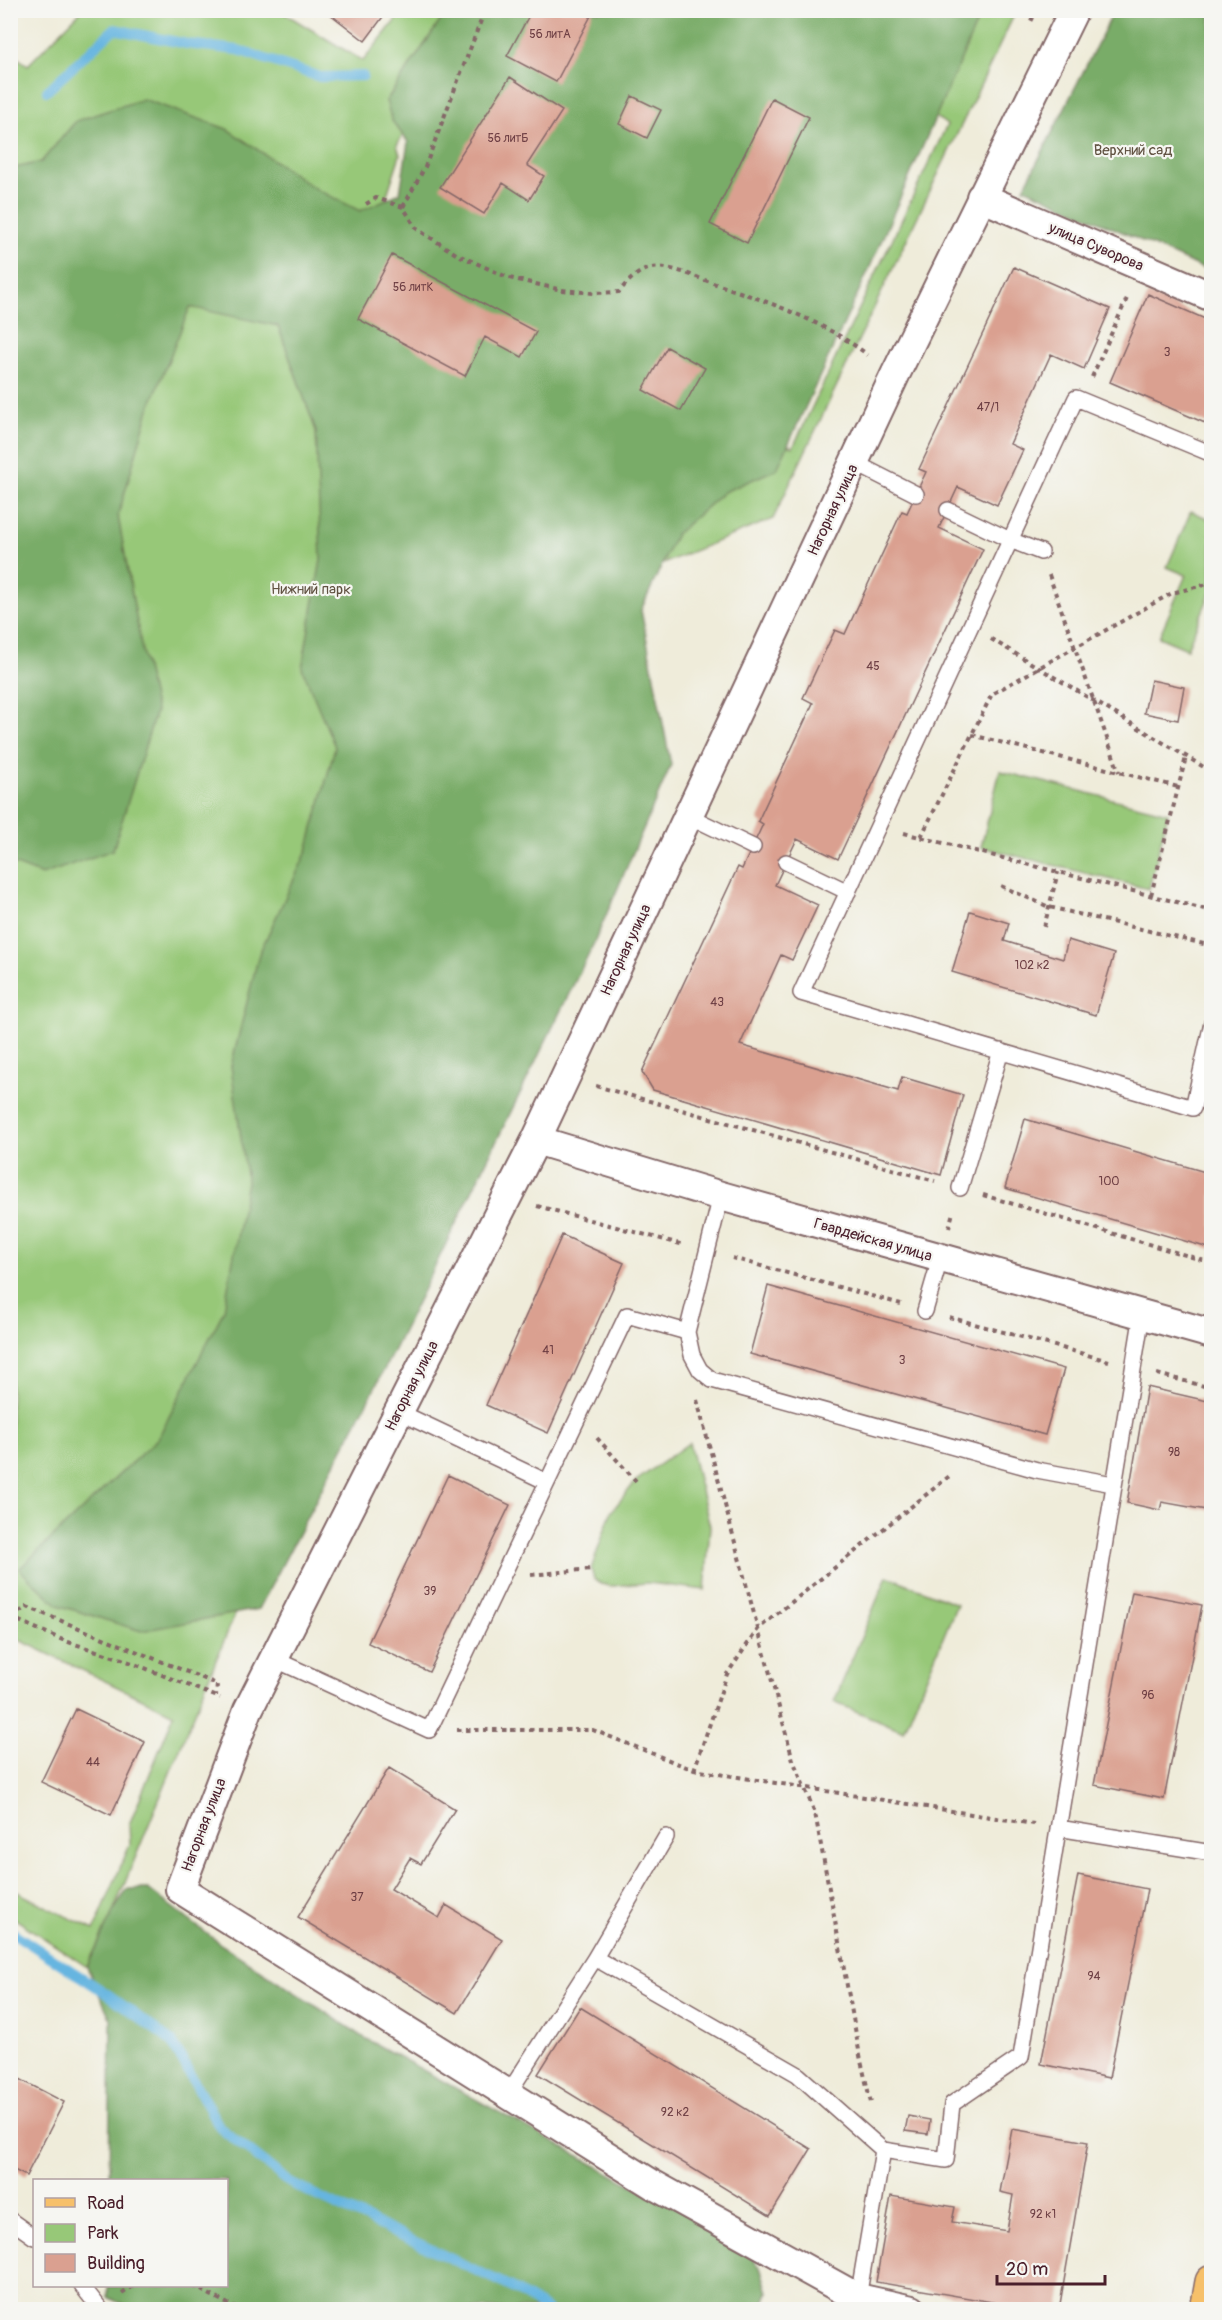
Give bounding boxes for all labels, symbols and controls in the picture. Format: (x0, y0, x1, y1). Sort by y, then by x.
house number: 56 литА (529, 27, 571, 42)
house number: 56 литБ (488, 131, 528, 146)
park label: Верхний сад (1094, 141, 1172, 160)
street label: улица Суворова (1045, 218, 1146, 276)
house number: 56 литК (393, 280, 433, 295)
house number: 3 (1164, 345, 1171, 360)
house number: 47/1 (977, 400, 999, 415)
street label: Нагорная улица (804, 461, 863, 559)
park label: Нижний парк (271, 580, 351, 599)
house number: 45 (866, 659, 880, 674)
street label: Нагорная улица (597, 901, 656, 999)
house number: 102 к2 (1014, 958, 1050, 973)
house number: 43 (710, 995, 724, 1010)
house number: 100 (1098, 1174, 1120, 1189)
street label: Гвардейская улица (812, 1214, 934, 1266)
street label: Нагорная улица (381, 1338, 443, 1434)
house number: 41 (542, 1343, 554, 1358)
house number: 3 (899, 1353, 906, 1368)
house number: 98 (1168, 1445, 1180, 1460)
house number: 39 (424, 1584, 436, 1599)
house number: 96 (1141, 1688, 1155, 1703)
house number: 44 (86, 1755, 100, 1770)
street label: Нагорная улица (177, 1775, 231, 1875)
house number: 37 (350, 1890, 364, 1905)
house number: 94 (1087, 1969, 1101, 1984)
house number: 92 к2 (661, 2105, 689, 2120)
legend (33, 2179, 228, 2287)
text: Road (87, 2192, 124, 2215)
house number: 92 к1 (1030, 2207, 1056, 2222)
text: Park (87, 2222, 119, 2245)
scale bar (997, 2248, 1105, 2286)
text: Building (87, 2252, 145, 2275)
text: 20 m (1006, 2258, 1048, 2281)

